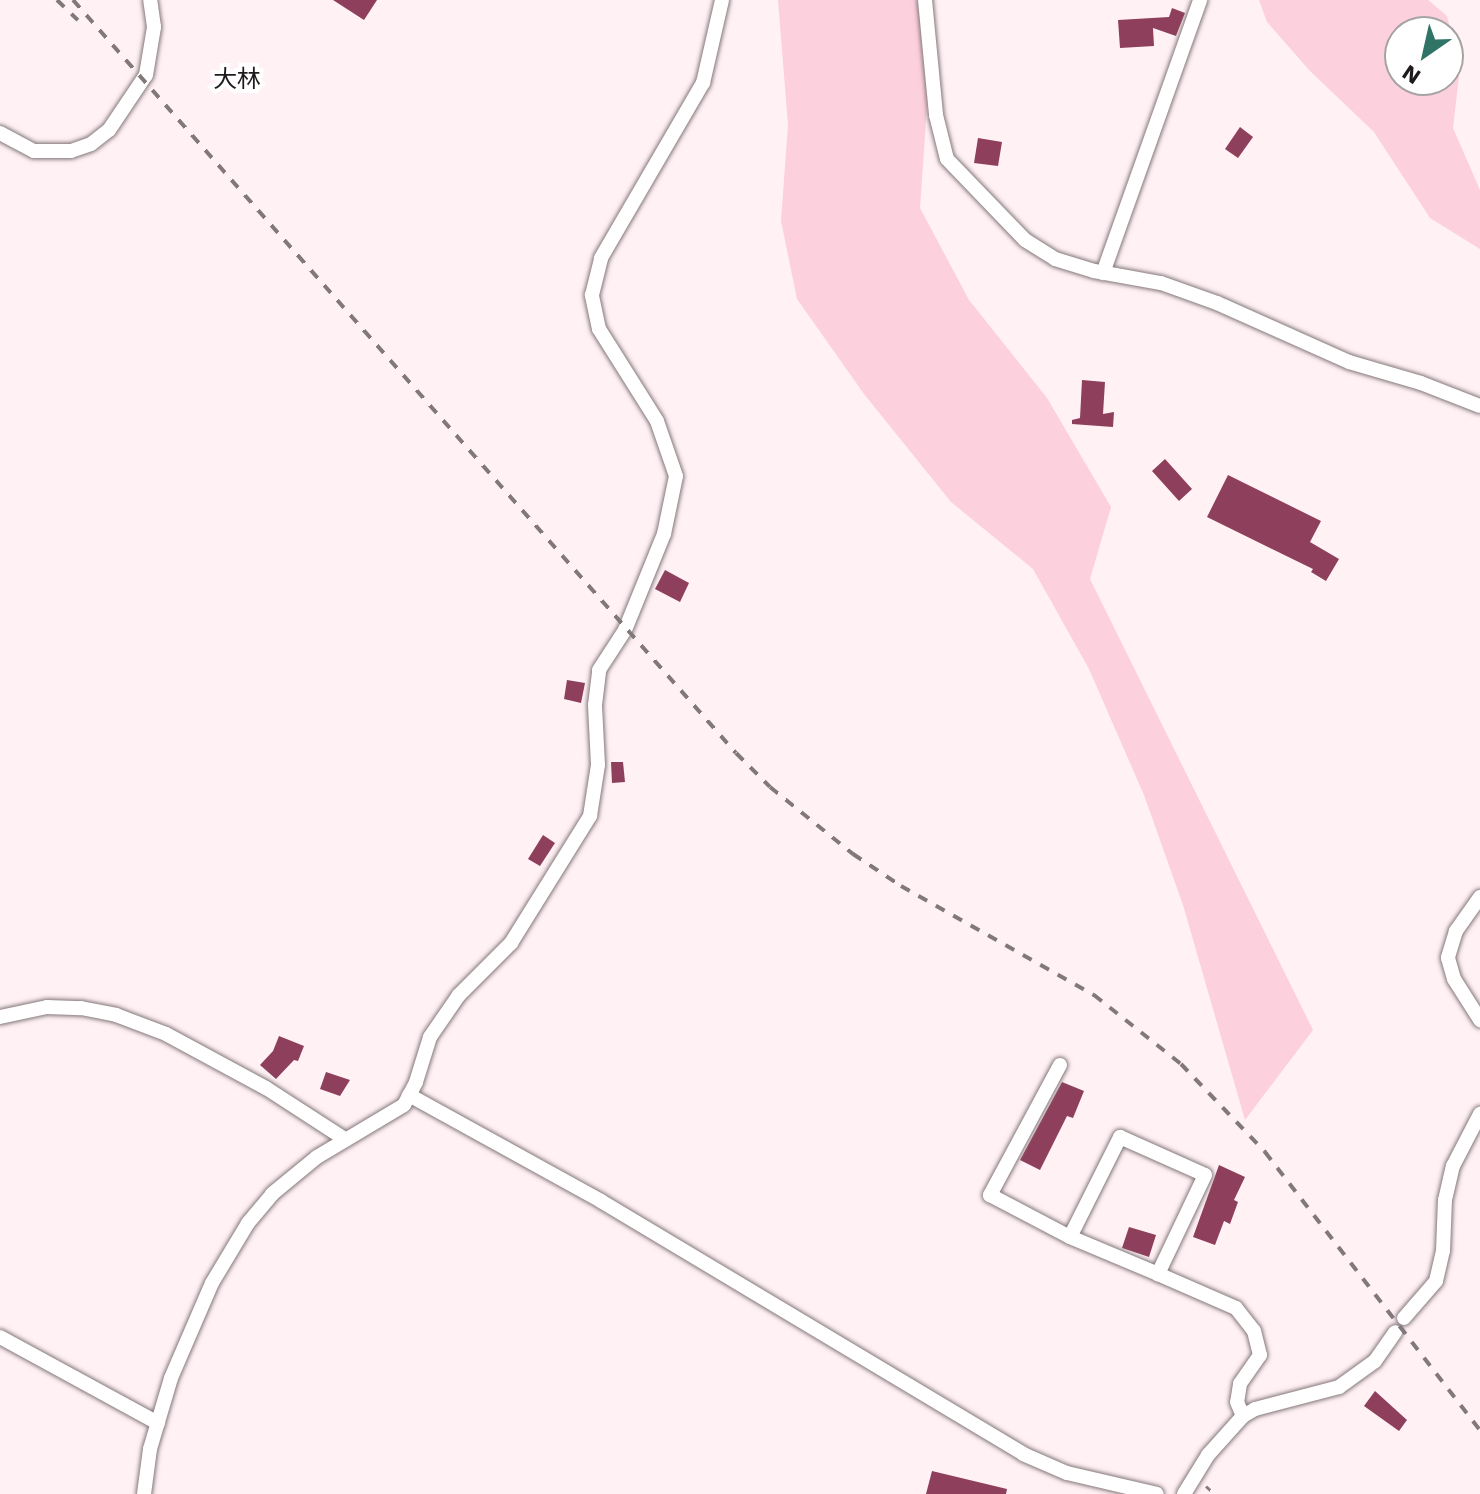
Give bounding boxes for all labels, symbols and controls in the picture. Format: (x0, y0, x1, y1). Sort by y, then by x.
north arrow (1384, 16, 1464, 96)
text: N (1398, 60, 1425, 90)
district label: 大林 (213, 66, 261, 94)

